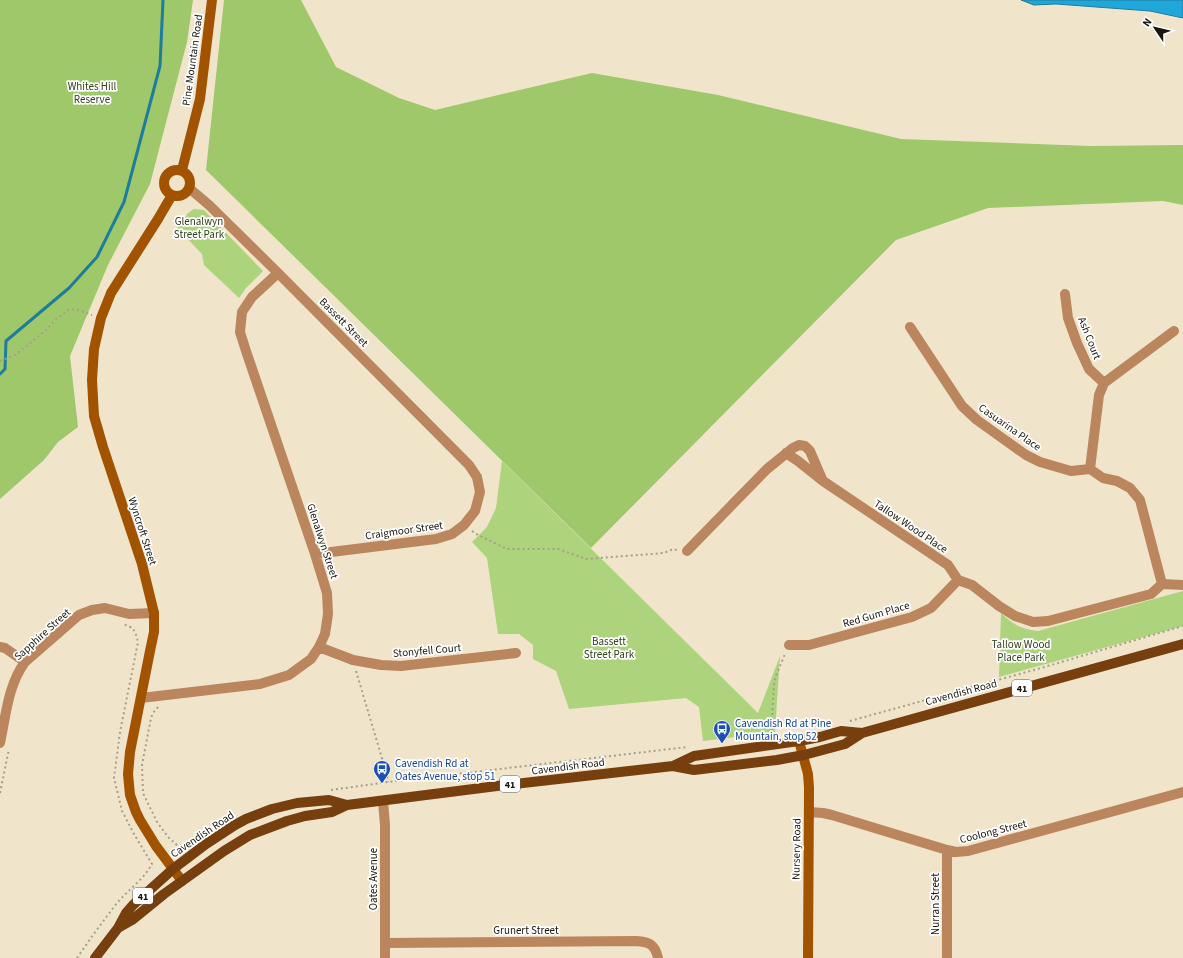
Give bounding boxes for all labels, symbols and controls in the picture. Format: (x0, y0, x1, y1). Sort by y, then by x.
north arrow (1135, 8, 1175, 48)
street label: Pine Mountain Road (179, 13, 206, 107)
text: N (1139, 15, 1155, 30)
park label: Whites Hill Reserve (68, 79, 117, 107)
park label: Glenalwyn Street Park (174, 214, 225, 242)
street label: Bassett Street (316, 295, 372, 350)
street label: Ash Court (1074, 315, 1105, 362)
street label: Casuarina Place (975, 400, 1044, 455)
street label: Wyncroft Street (124, 495, 161, 567)
street label: Tallow Wood Place (871, 496, 951, 557)
street label: Glenalwyn Street (303, 502, 342, 581)
street label: Craigmoor Street (364, 518, 444, 543)
street label: Red Gum Place (841, 598, 912, 631)
street label: Sapphire Street (11, 605, 74, 664)
park label: Bassett Street Park (584, 634, 635, 662)
park label: Tallow Wood Place Park (992, 637, 1050, 665)
street label: Stonyfell Court (392, 640, 462, 661)
street label: Cavendish Road (924, 676, 999, 709)
road number: 41 (1012, 680, 1032, 696)
place label: Cavendish Rd at Pine Mountain, stop 52 (735, 716, 832, 744)
bus stop icon: Cavendish Rd at Pine Mountain, stop 52 (712, 719, 732, 744)
street label: Cavendish Road (531, 755, 606, 778)
place label: Cavendish Rd at Oates Avenue, stop 51 (395, 756, 496, 784)
bus stop icon: Cavendish Rd at Oates Avenue, stop 51 (372, 759, 392, 784)
road number: 41 (500, 776, 520, 792)
street label: Cavendish Road (168, 808, 237, 861)
street label: Coolong Street (958, 816, 1028, 847)
street label: Nursery Road (788, 818, 805, 880)
street label: Oates Avenue (366, 847, 381, 910)
street label: Nurran Street (928, 873, 943, 935)
road number: 41 (133, 888, 153, 904)
street label: Grunert Street (493, 923, 559, 938)

